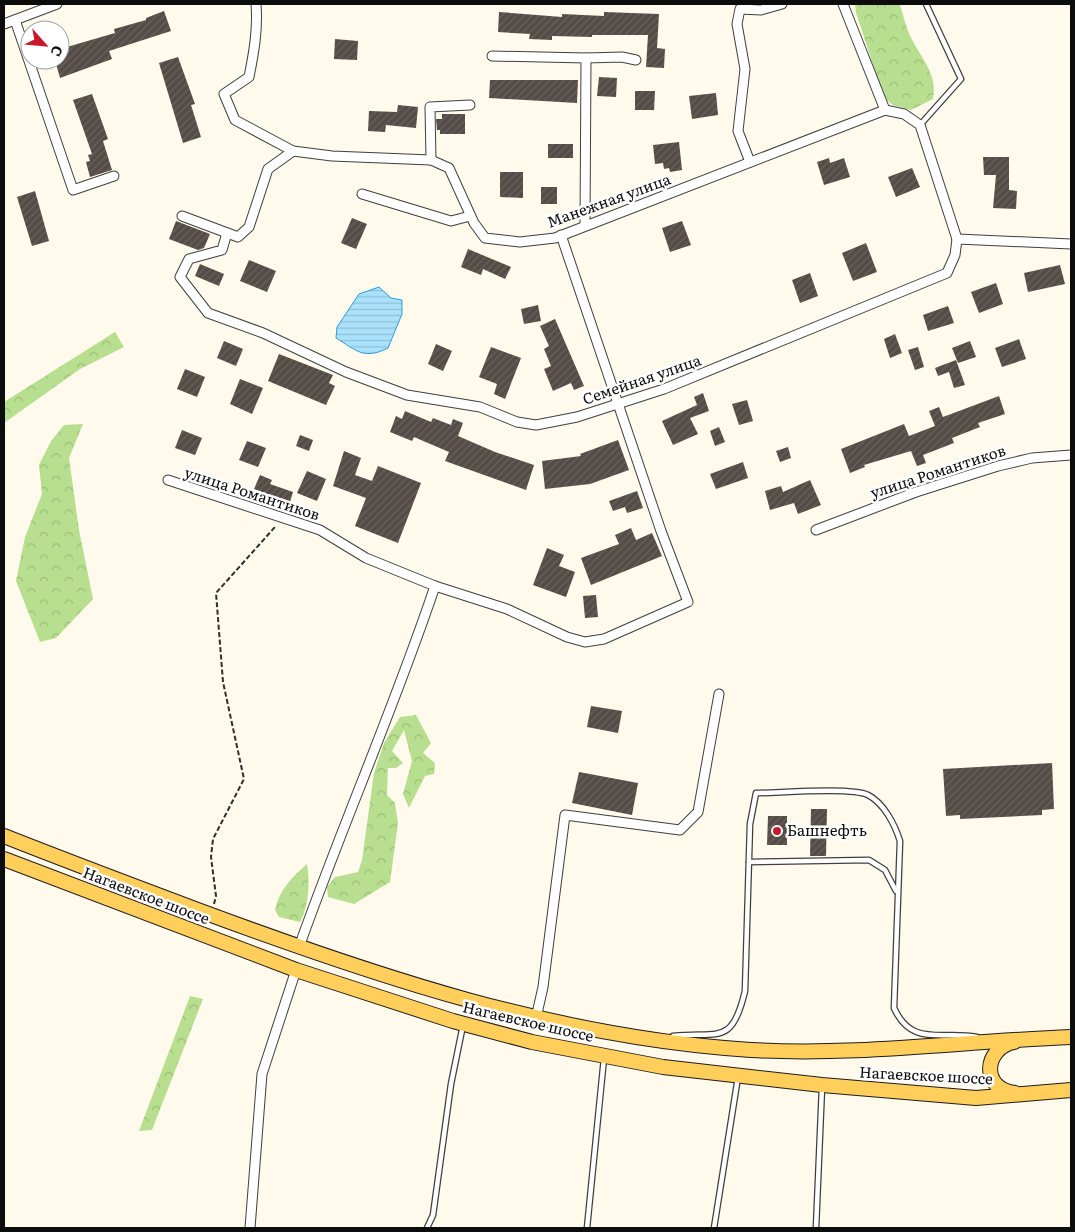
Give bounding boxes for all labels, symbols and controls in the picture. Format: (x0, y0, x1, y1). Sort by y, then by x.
north arrow (20, 20, 70, 70)
text: С (46, 42, 69, 60)
street label: Манежная улица (543, 166, 674, 233)
street label: Семейная улица (579, 347, 705, 410)
street label: улица Романтиков (867, 438, 1008, 503)
street label: улица Романтиков (182, 460, 323, 525)
place label: Башнефть (787, 818, 867, 841)
marker: Башнефть (771, 825, 783, 837)
street label: Нагаевское шоссе (80, 860, 213, 929)
street label: Нагаевское шоссе (461, 994, 596, 1047)
street label: Нагаевское шоссе (859, 1060, 994, 1090)

